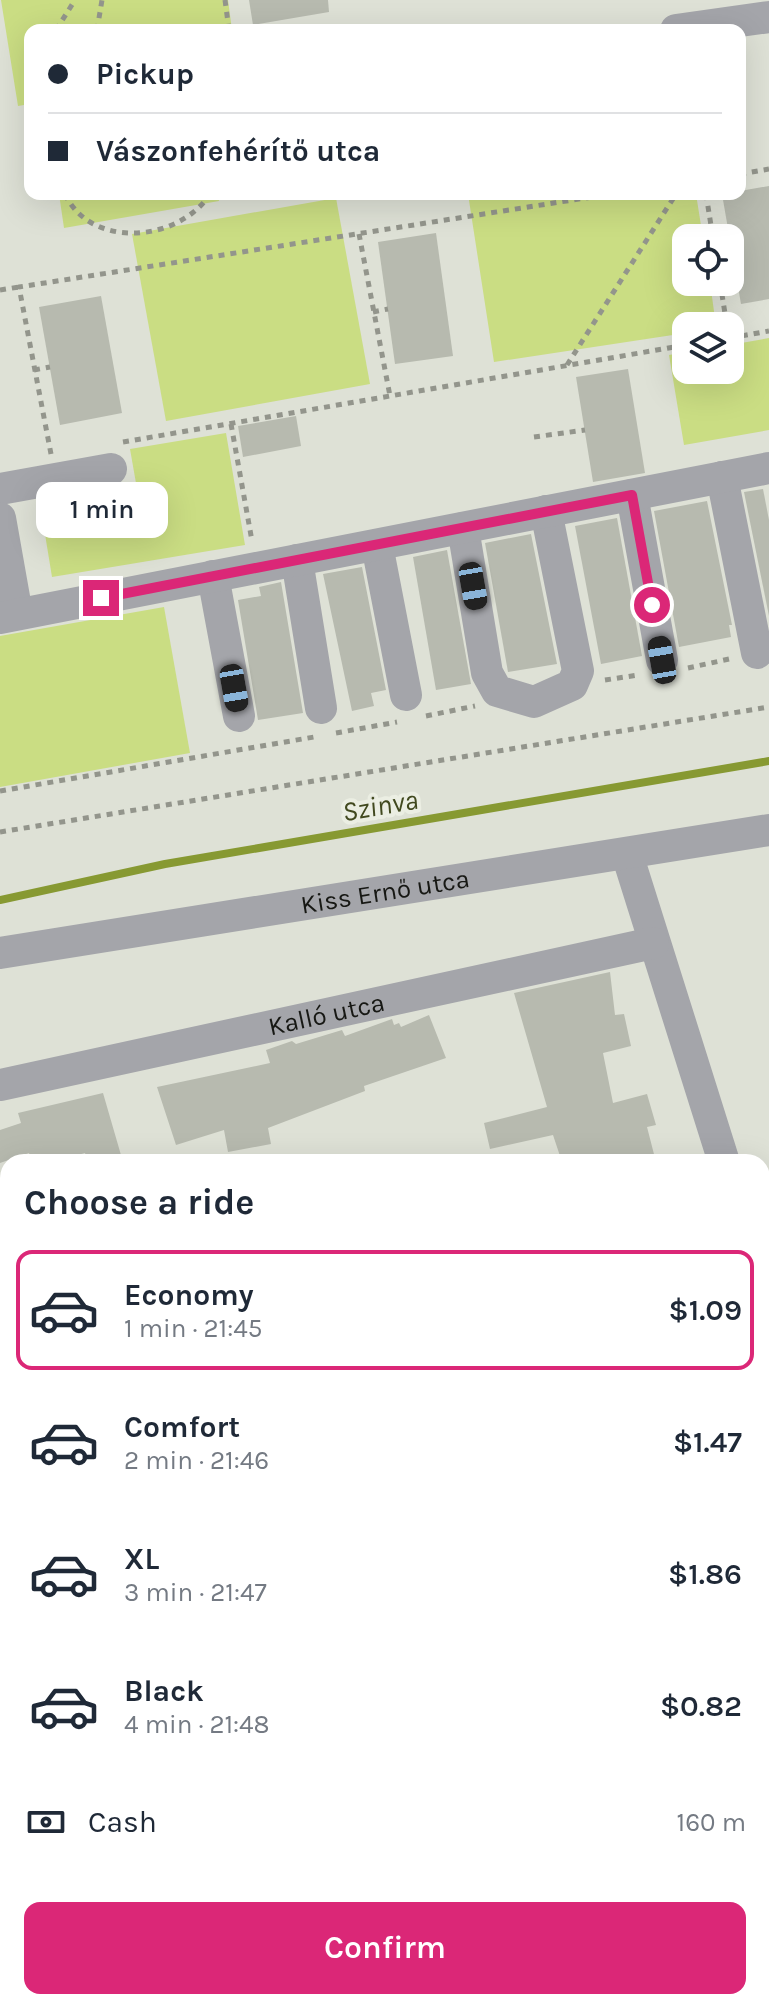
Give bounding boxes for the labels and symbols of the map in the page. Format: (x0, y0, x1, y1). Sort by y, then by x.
callout: 1 min (35, 482, 167, 538)
car (457, 560, 489, 612)
route end (83, 580, 119, 616)
route start (634, 587, 670, 623)
car (646, 634, 678, 686)
car (218, 662, 250, 714)
water label: Szinva (339, 783, 421, 828)
street label: Kiss Ernő utca (299, 863, 472, 921)
street label: Kalló utca (265, 987, 388, 1042)

